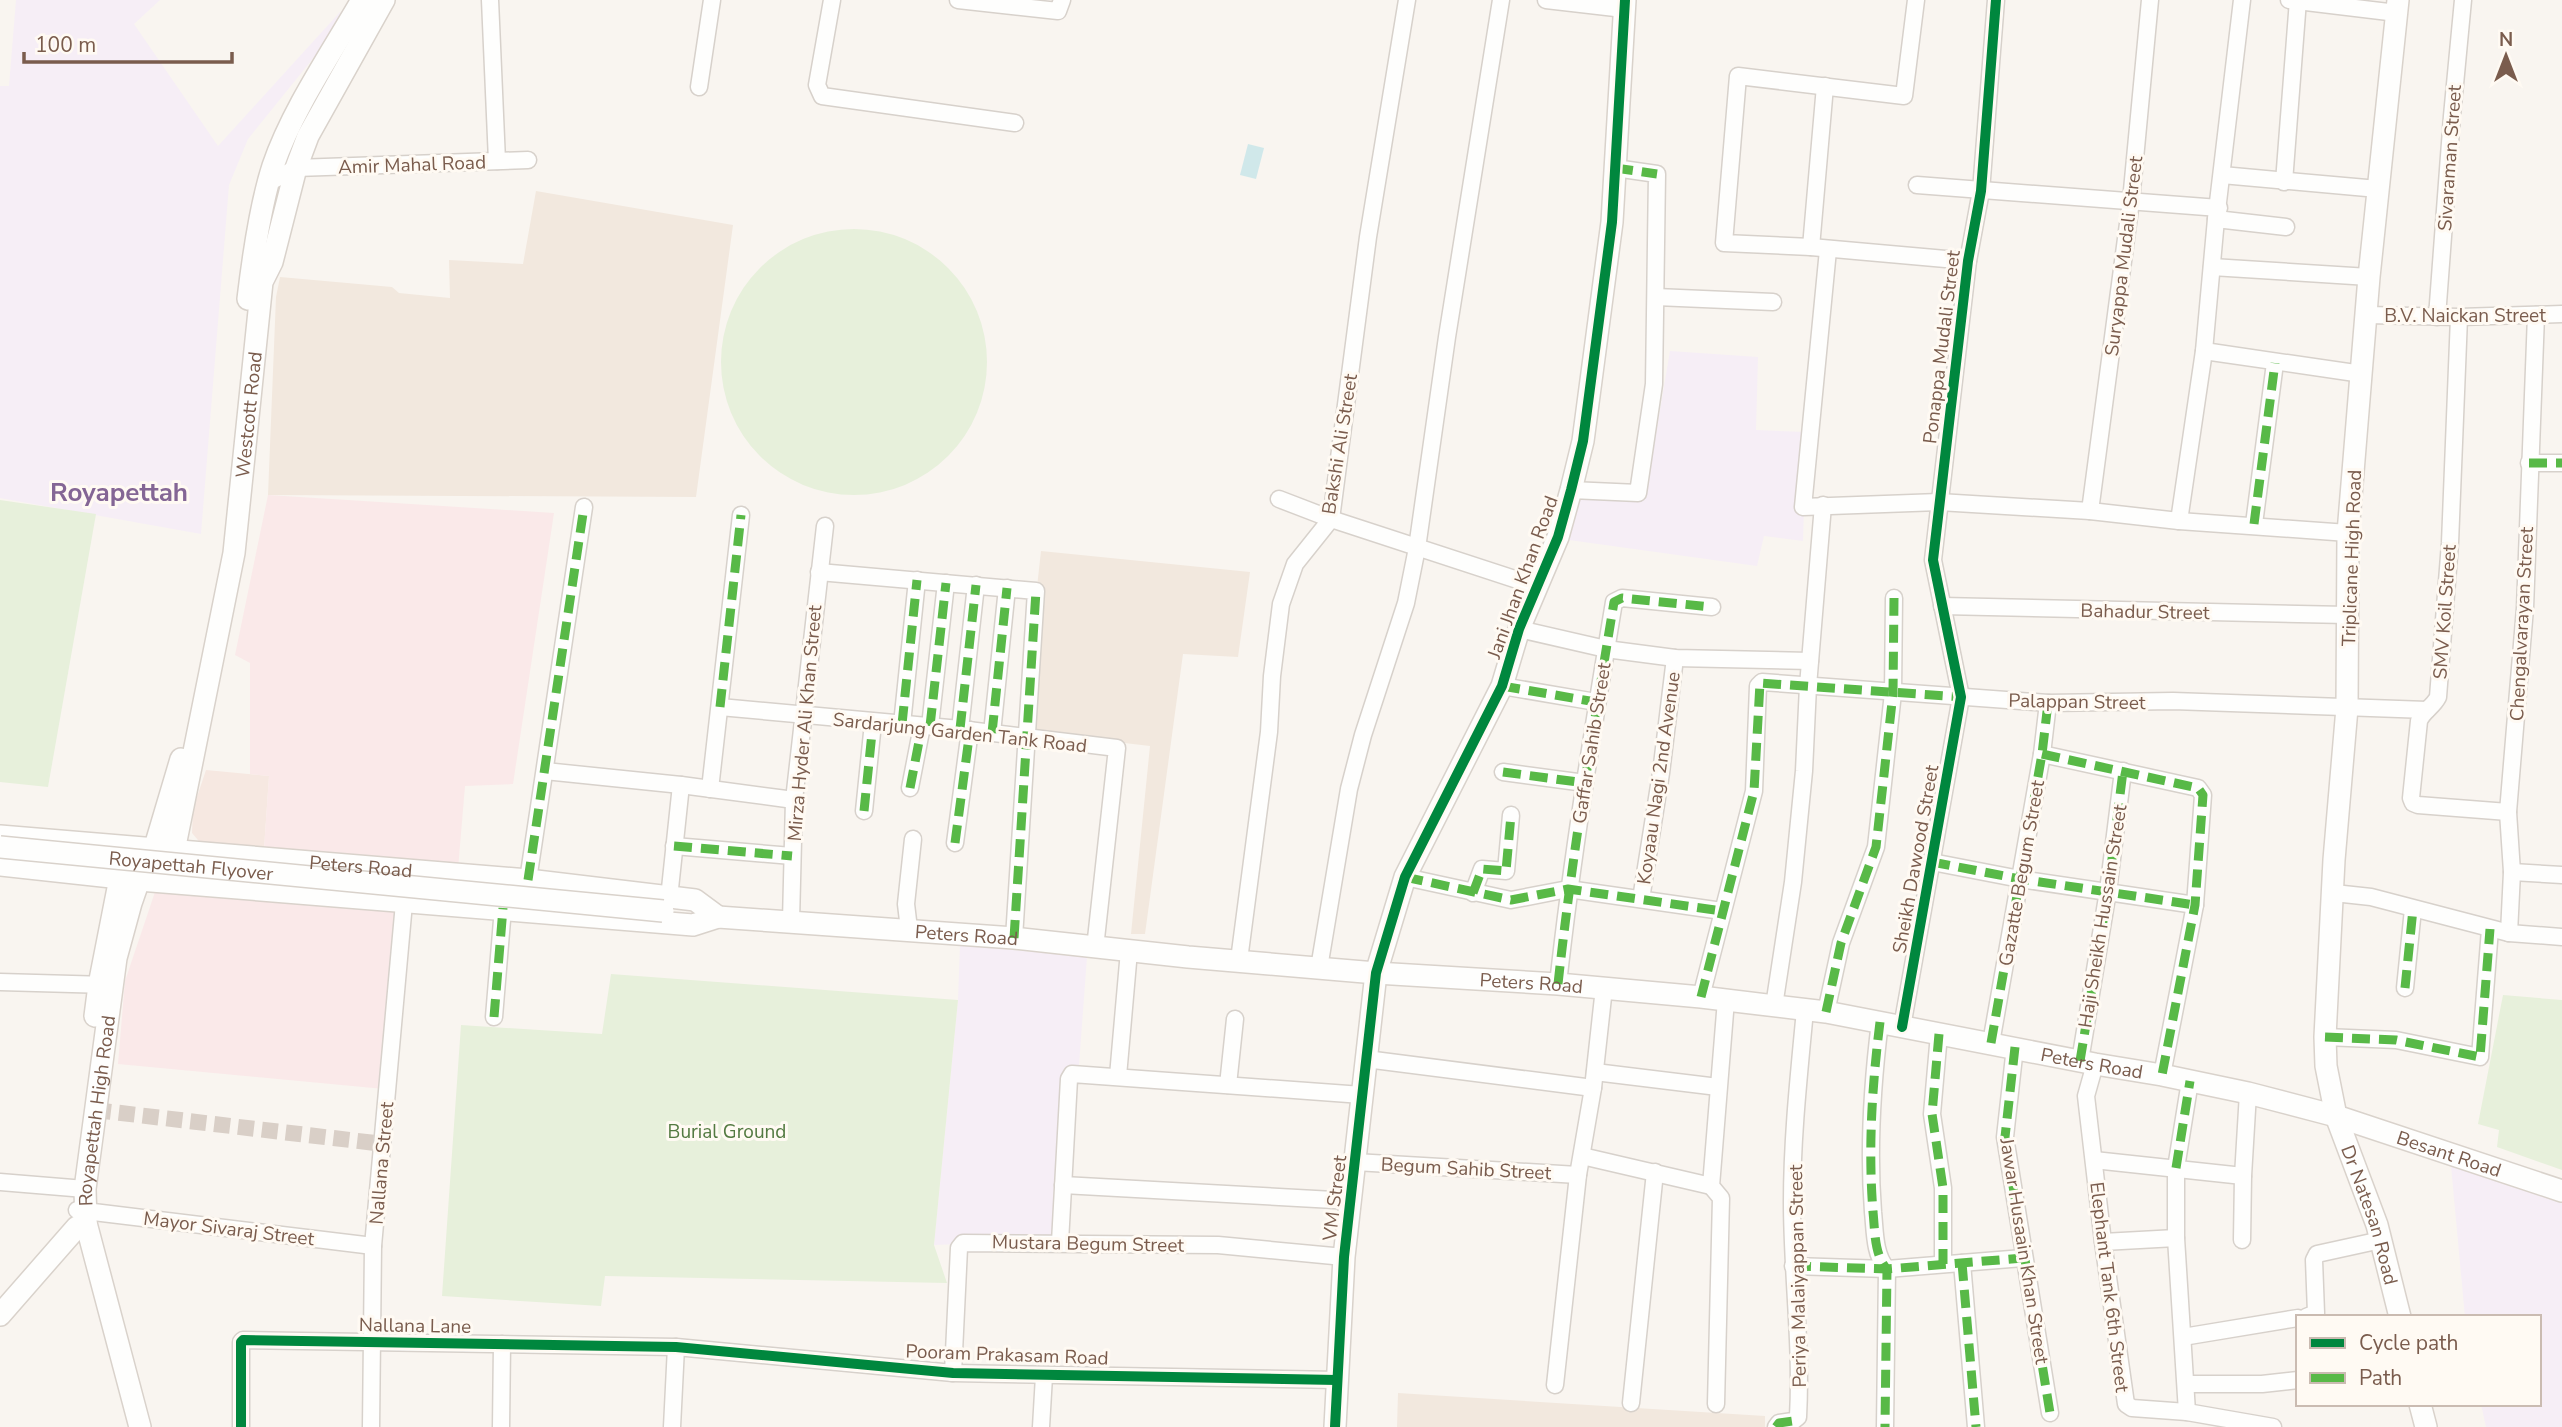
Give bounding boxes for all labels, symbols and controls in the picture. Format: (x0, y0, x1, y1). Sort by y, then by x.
scale bar (24, 21, 233, 65)
north arrow (2471, 21, 2541, 91)
text: N (2499, 27, 2513, 53)
text: 100 m (35, 31, 96, 59)
street label: Sivaraman Street (2432, 84, 2468, 232)
street label: Amir Mahal Road (338, 149, 486, 181)
street label: Suryappa Mudali Street (2099, 154, 2149, 358)
street label: Ponappa Mudali Street (1917, 248, 1967, 445)
street label: B.V. Naickan Street (2384, 303, 2546, 329)
street label: Westcott Road (230, 350, 269, 479)
street label: Bakshi Ali Street (1316, 372, 1364, 516)
street label: Triplicane High Road (2336, 469, 2368, 647)
district label: Royapettah (50, 475, 188, 510)
street label: Jani Jhan Khan Road (1481, 492, 1565, 663)
street label: Chengalvarayan Street (2504, 526, 2540, 722)
street label: SMV Koil Street (2427, 544, 2463, 680)
street label: Bahadur Street (2080, 598, 2210, 626)
street label: Mirza Hyder Ali Khan Street (782, 604, 828, 842)
street label: Gaffar Sahib Street (1566, 660, 1618, 826)
street label: Koyaau Nagi 2nd Avenue (1631, 670, 1687, 886)
street label: Palappan Street (2008, 688, 2146, 716)
street label: Sardarjung Garden Tank Road (832, 707, 1088, 759)
street label: Sheikh Dawood Street (1887, 763, 1945, 955)
street label: Gazatte Begum Street (1993, 778, 2051, 968)
street label: Haji Sheikh Hussain Street (2072, 802, 2134, 1030)
street label: Royapettah Flyover (108, 846, 275, 887)
street label: Peters Road (308, 850, 413, 884)
street label: Peters Road (914, 919, 1019, 952)
street label: Peters Road (1479, 967, 1584, 1000)
street label: Royapettah High Road (72, 1014, 122, 1207)
street label: Peters Road (2039, 1042, 2145, 1086)
street label: Nallana Street (364, 1100, 400, 1226)
park label: Burial Ground (668, 1119, 786, 1145)
street label: Besant Road (2393, 1125, 2504, 1184)
street label: Jawar Husaain Khan Street (1993, 1135, 2055, 1366)
street label: Dr Natesan Road (2334, 1142, 2403, 1288)
street label: Begum Sahib Street (1380, 1152, 1552, 1186)
street label: VM Street (1317, 1153, 1353, 1243)
street label: Periya Malaiyappan Street (1783, 1164, 1813, 1388)
street label: Elephant Tank 6th Street (2083, 1180, 2135, 1394)
street label: Mayor Sivaraj Street (142, 1206, 316, 1252)
street label: Mustara Begum Street (992, 1229, 1185, 1259)
street label: Nallana Lane (359, 1312, 471, 1340)
legend (2296, 1315, 2541, 1406)
text: Cycle path (2359, 1329, 2458, 1357)
street label: Pooram Prakasam Road (905, 1338, 1109, 1372)
text: Path (2359, 1364, 2402, 1392)

